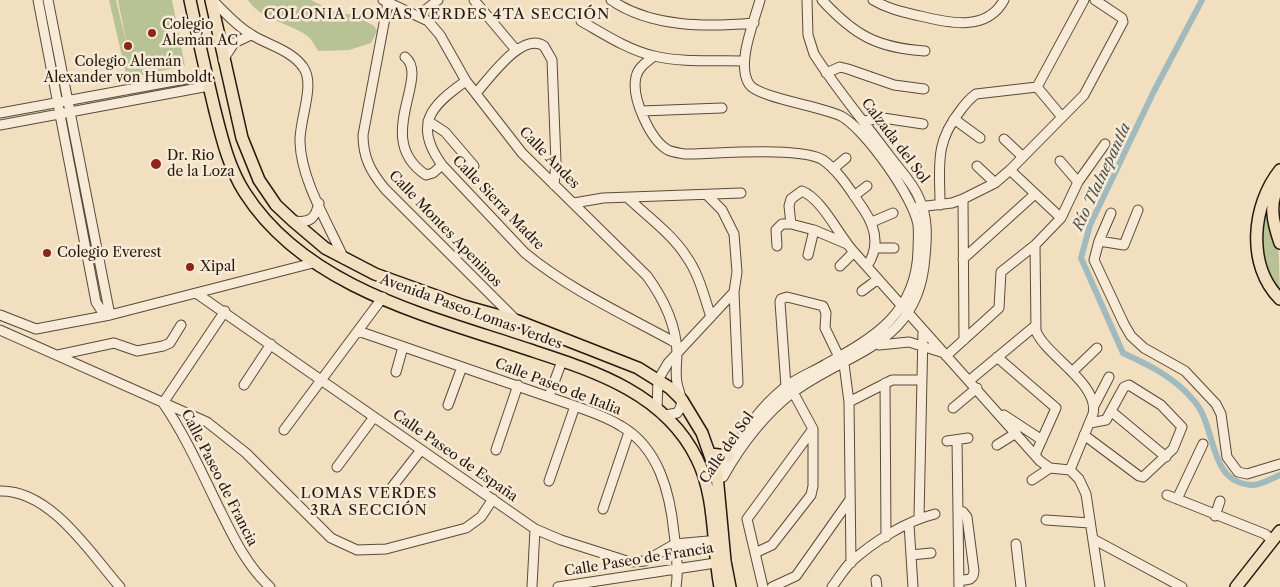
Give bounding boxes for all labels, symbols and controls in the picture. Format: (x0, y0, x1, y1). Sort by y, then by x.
district label: COLONIA LOMAS VERDES 4TA SECCIÓN (260, 6, 614, 24)
place label: Colegio Alemán AC (162, 17, 238, 49)
marker: Colegio Alemán AC (146, 27, 158, 39)
marker: Colegio Alemán Alexander von Humboldt (122, 40, 134, 52)
place label: Colegio Alemán Alexander von Humboldt (44, 54, 212, 86)
street label: Calzada del Sol (858, 95, 932, 187)
water label: Río Tlalnepantla (1069, 120, 1135, 234)
street label: Calle Andes (515, 124, 583, 192)
place label: Dr. Rio de la Loza (167, 148, 235, 180)
street label: Calle Sierra Madre (449, 152, 547, 254)
marker: Dr. Rio de la Loza (149, 157, 163, 171)
street label: Calle Montes Apeninos (385, 167, 505, 291)
place label: Colegio Everest (57, 245, 161, 261)
marker: Colegio Everest (41, 247, 53, 259)
place label: Xipal (200, 259, 235, 275)
marker: Xipal (184, 261, 196, 273)
street label: Avenida Paseo Lomas Verdes (378, 271, 564, 353)
street label: Calle Paseo de Italia (492, 355, 624, 419)
street label: Calle Paseo de Francia (177, 407, 261, 549)
street label: Calle Paseo de España (389, 407, 521, 505)
street label: Calle del Sol (696, 409, 758, 487)
district label: LOMAS VERDES 3RA SECCIÓN (299, 485, 439, 520)
street label: Calle Paseo de Francia (563, 540, 715, 580)

